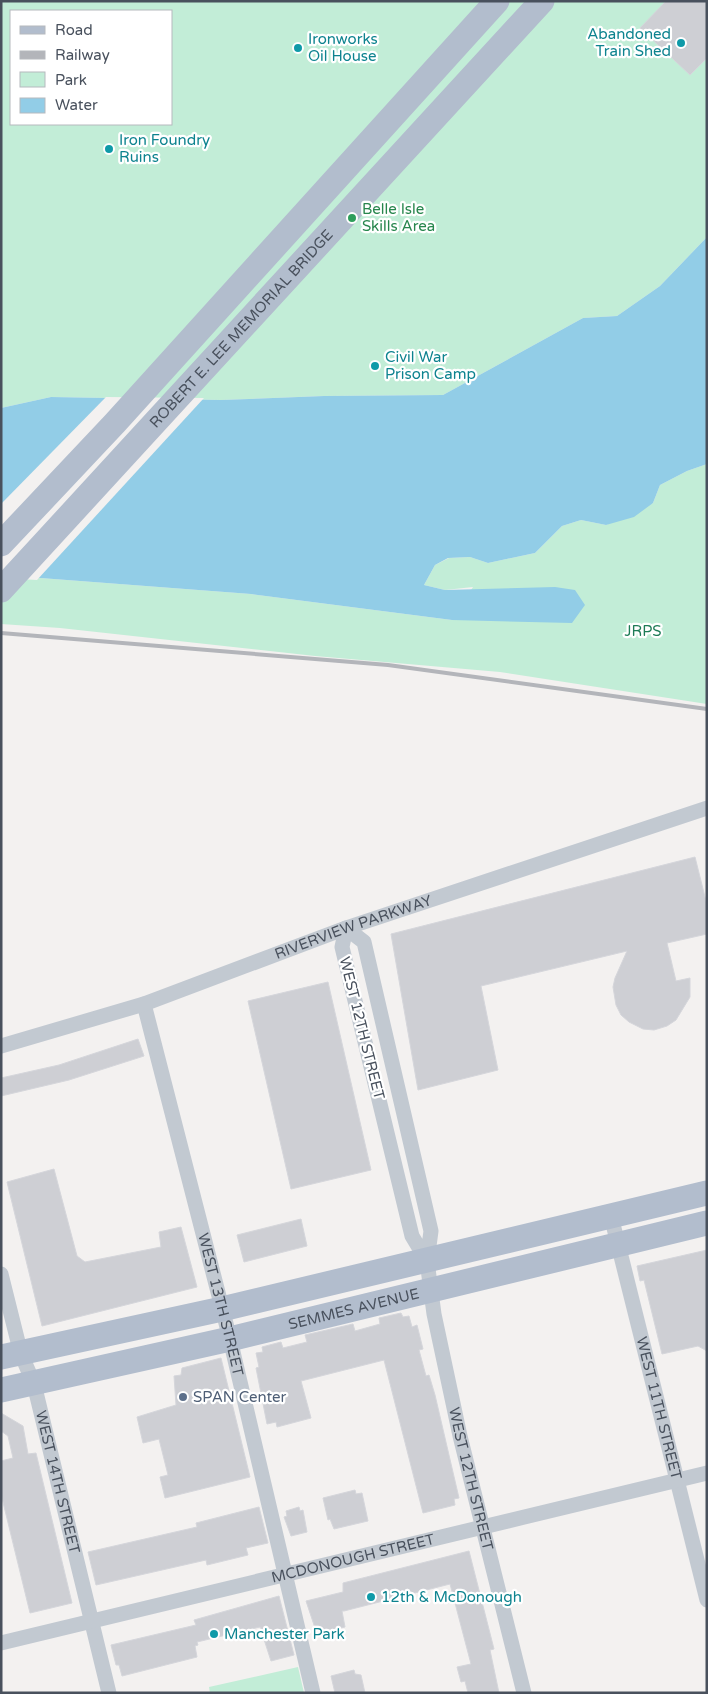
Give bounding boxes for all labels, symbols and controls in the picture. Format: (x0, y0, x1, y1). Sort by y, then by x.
legend (10, 10, 172, 125)
text: Road (55, 21, 93, 39)
place label: Abandoned Train Shed (587, 25, 671, 60)
place label: Ironworks Oil House (308, 30, 378, 65)
marker: Abandoned Train Shed (675, 37, 687, 49)
marker: Ironworks Oil House (292, 42, 304, 54)
text: Railway (55, 46, 110, 64)
text: Park (55, 71, 87, 89)
text: Water (55, 96, 98, 114)
place label: Iron Foundry Ruins (119, 131, 210, 166)
marker: Iron Foundry Ruins (103, 143, 115, 155)
place label: Belle Isle Skills Area (362, 200, 435, 235)
marker: Belle Isle Skills Area (346, 212, 358, 224)
street label: ROBERT E. LEE MEMORIAL BRIDGE (146, 226, 337, 431)
place label: Civil War Prison Camp (385, 348, 476, 383)
marker: Civil War Prison Camp (369, 360, 381, 372)
park label: JRPS (625, 622, 662, 640)
street label: RIVERVIEW PARKWAY (272, 891, 434, 963)
street label: WEST 12TH STREET (336, 955, 388, 1101)
street label: WEST 13TH STREET (194, 1231, 247, 1377)
street label: SEMMES AVENUE (287, 1284, 421, 1333)
street label: WEST 11TH STREET (633, 1335, 686, 1481)
place label: SPAN Center (193, 1388, 287, 1406)
marker: SPAN Center (177, 1391, 189, 1403)
street label: WEST 12TH STREET (445, 1406, 497, 1552)
street label: WEST 14TH STREET (32, 1409, 84, 1555)
street label: MCDONOUGH STREET (269, 1530, 436, 1587)
place label: 12th & McDonough (381, 1588, 522, 1606)
marker: 12th & McDonough (365, 1591, 377, 1603)
place label: Manchester Park (224, 1625, 345, 1643)
marker: Manchester Park (208, 1628, 220, 1640)

